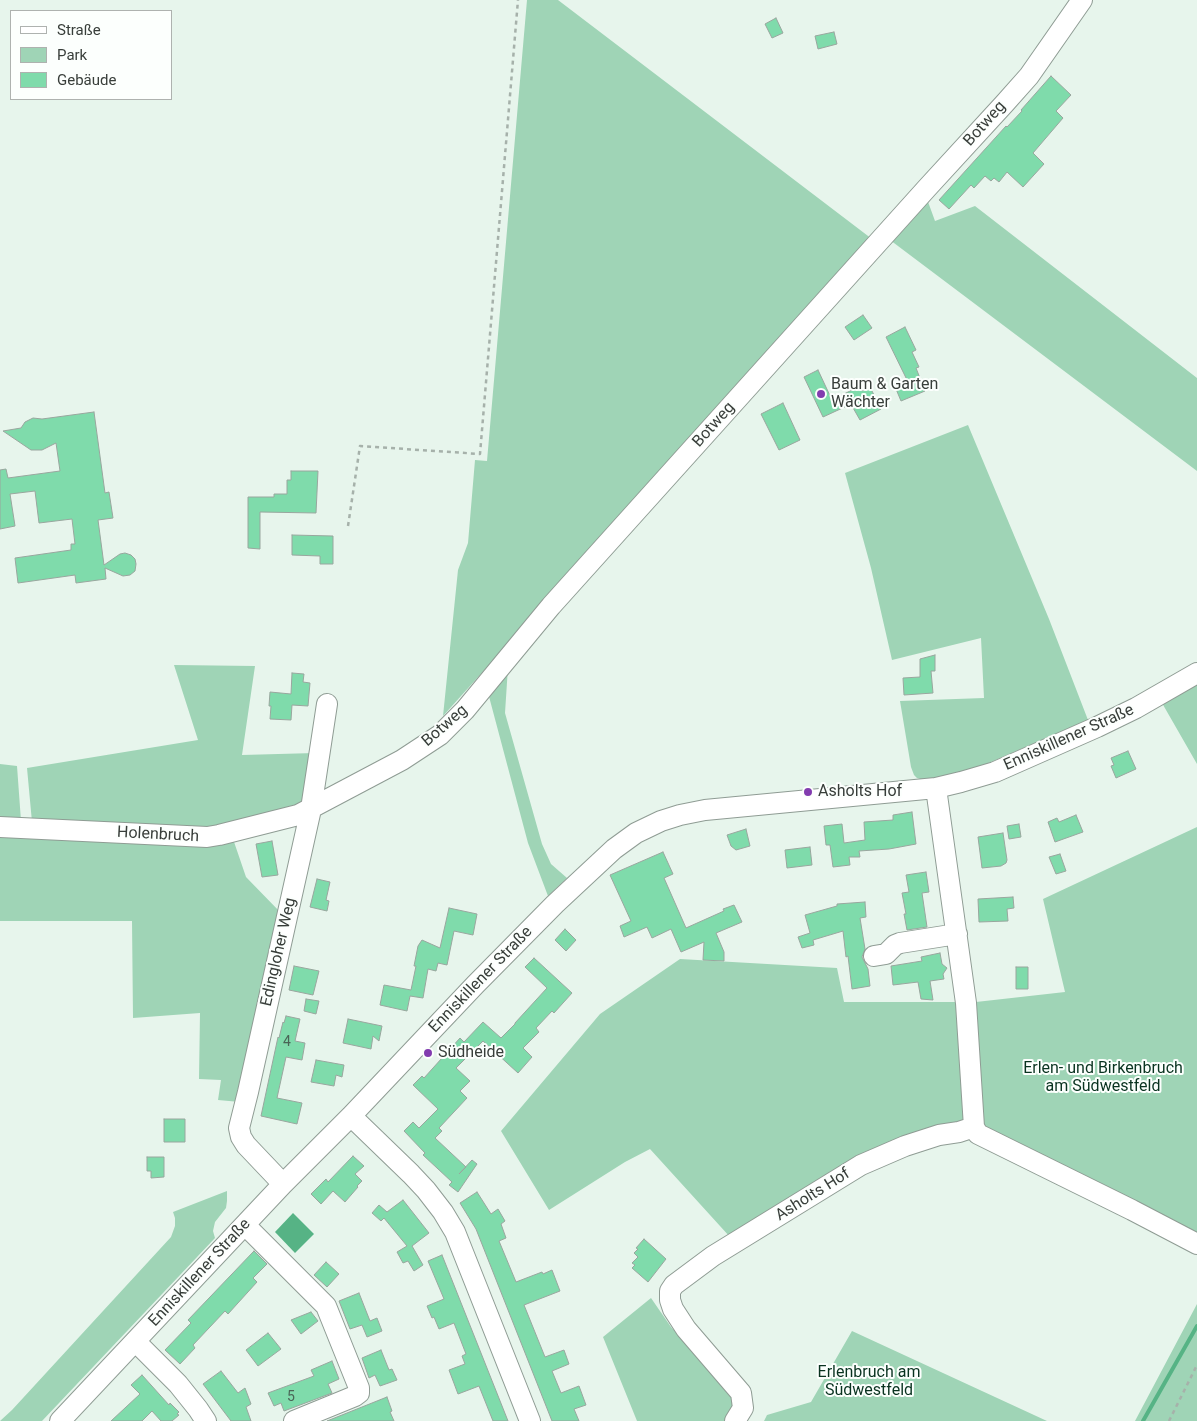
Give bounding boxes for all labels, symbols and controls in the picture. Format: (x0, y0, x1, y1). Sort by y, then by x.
legend (10, 10, 172, 100)
text: Straße (57, 21, 101, 39)
text: Park (57, 46, 87, 64)
text: Gebäude (57, 71, 116, 89)
street label: Botweg (960, 98, 1010, 150)
place label: Baum & Garten Wächter (831, 375, 938, 413)
marker: Baum & Garten Wächter (815, 388, 827, 400)
street label: Botweg (689, 399, 739, 451)
street label: Botweg (418, 701, 472, 751)
street label: Enniskillener Straße (1001, 701, 1137, 775)
place label: Asholts Hof (818, 782, 902, 802)
marker: Asholts Hof (802, 786, 814, 798)
street label: Holenbruch (116, 823, 200, 847)
street label: Edingloher Weg (257, 896, 301, 1008)
street label: Enniskillener Straße (425, 923, 537, 1037)
house number: 4 (283, 1034, 291, 1050)
place label: Südheide (438, 1043, 504, 1063)
marker: Südheide (422, 1047, 434, 1059)
park label: Erlen- und Birkenbruch am Südwestfeld (1023, 1059, 1183, 1097)
street label: Asholts Hof (772, 1165, 854, 1225)
street label: Enniskillener Straße (145, 1215, 255, 1331)
park label: Erlenbruch am Südwestfeld (818, 1363, 920, 1401)
house number: 5 (287, 1389, 295, 1405)

